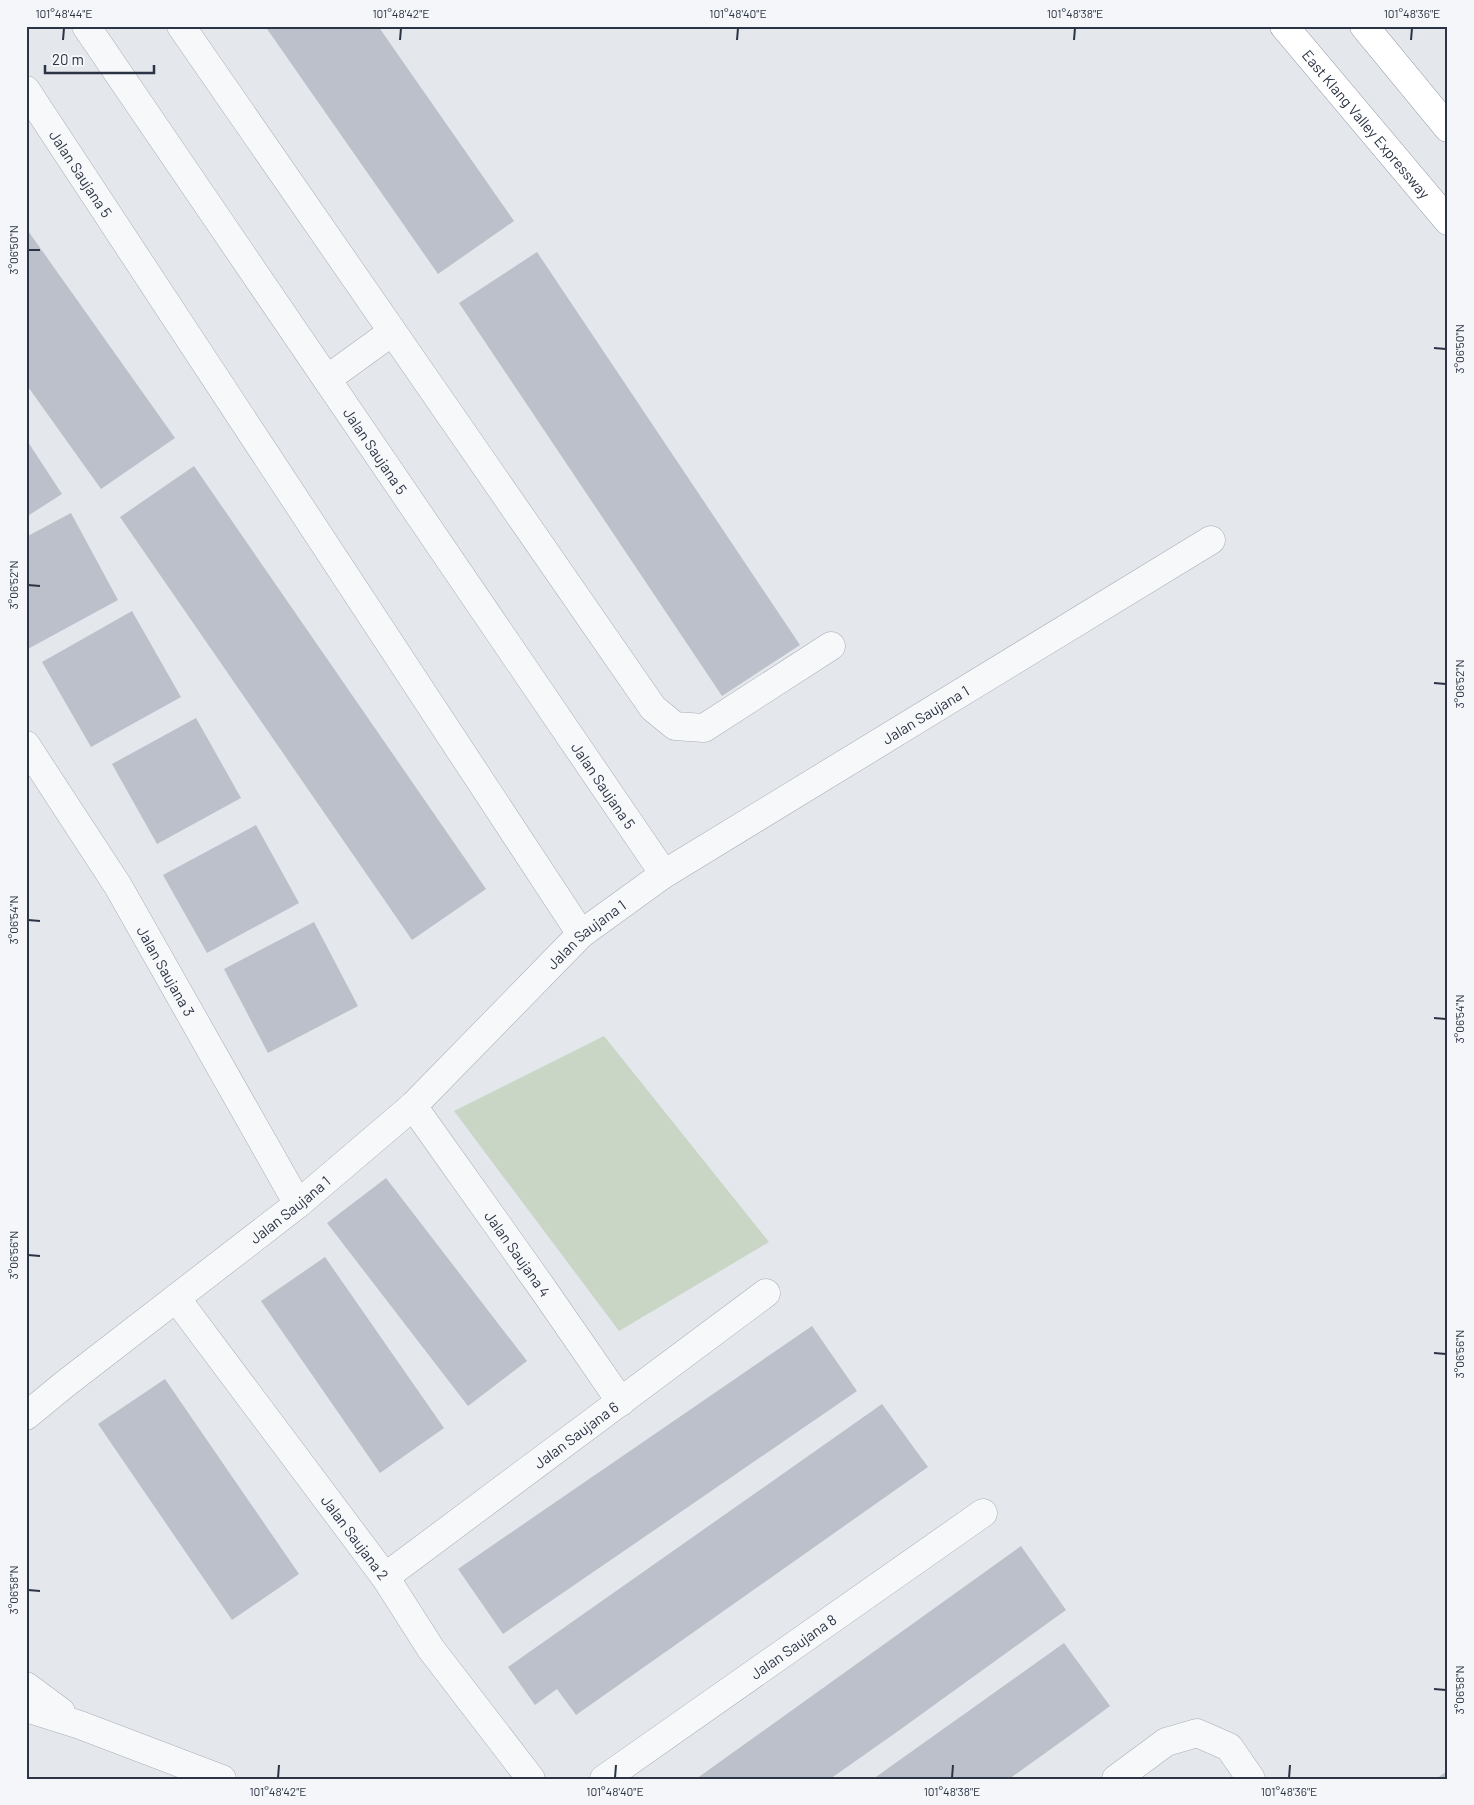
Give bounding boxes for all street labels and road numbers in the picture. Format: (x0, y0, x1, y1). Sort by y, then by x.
street label: East Klang Valley Expressway (1299, 46, 1434, 202)
street label: Jalan Saujana 5 (46, 126, 116, 221)
street label: Jalan Saujana 5 (340, 404, 411, 497)
street label: Jalan Saujana 1 (879, 681, 972, 748)
street label: Jalan Saujana 5 (568, 739, 639, 832)
street label: Jalan Saujana 1 (543, 896, 629, 973)
street label: Jalan Saujana 3 (133, 923, 199, 1019)
street label: Jalan Saujana 1 (246, 1172, 334, 1247)
street label: Jalan Saujana 4 (481, 1207, 555, 1300)
street label: Jalan Saujana 6 (530, 1397, 622, 1472)
street label: Jalan Saujana 2 (318, 1491, 393, 1583)
street label: Jalan Saujana 8 (747, 1610, 840, 1683)

